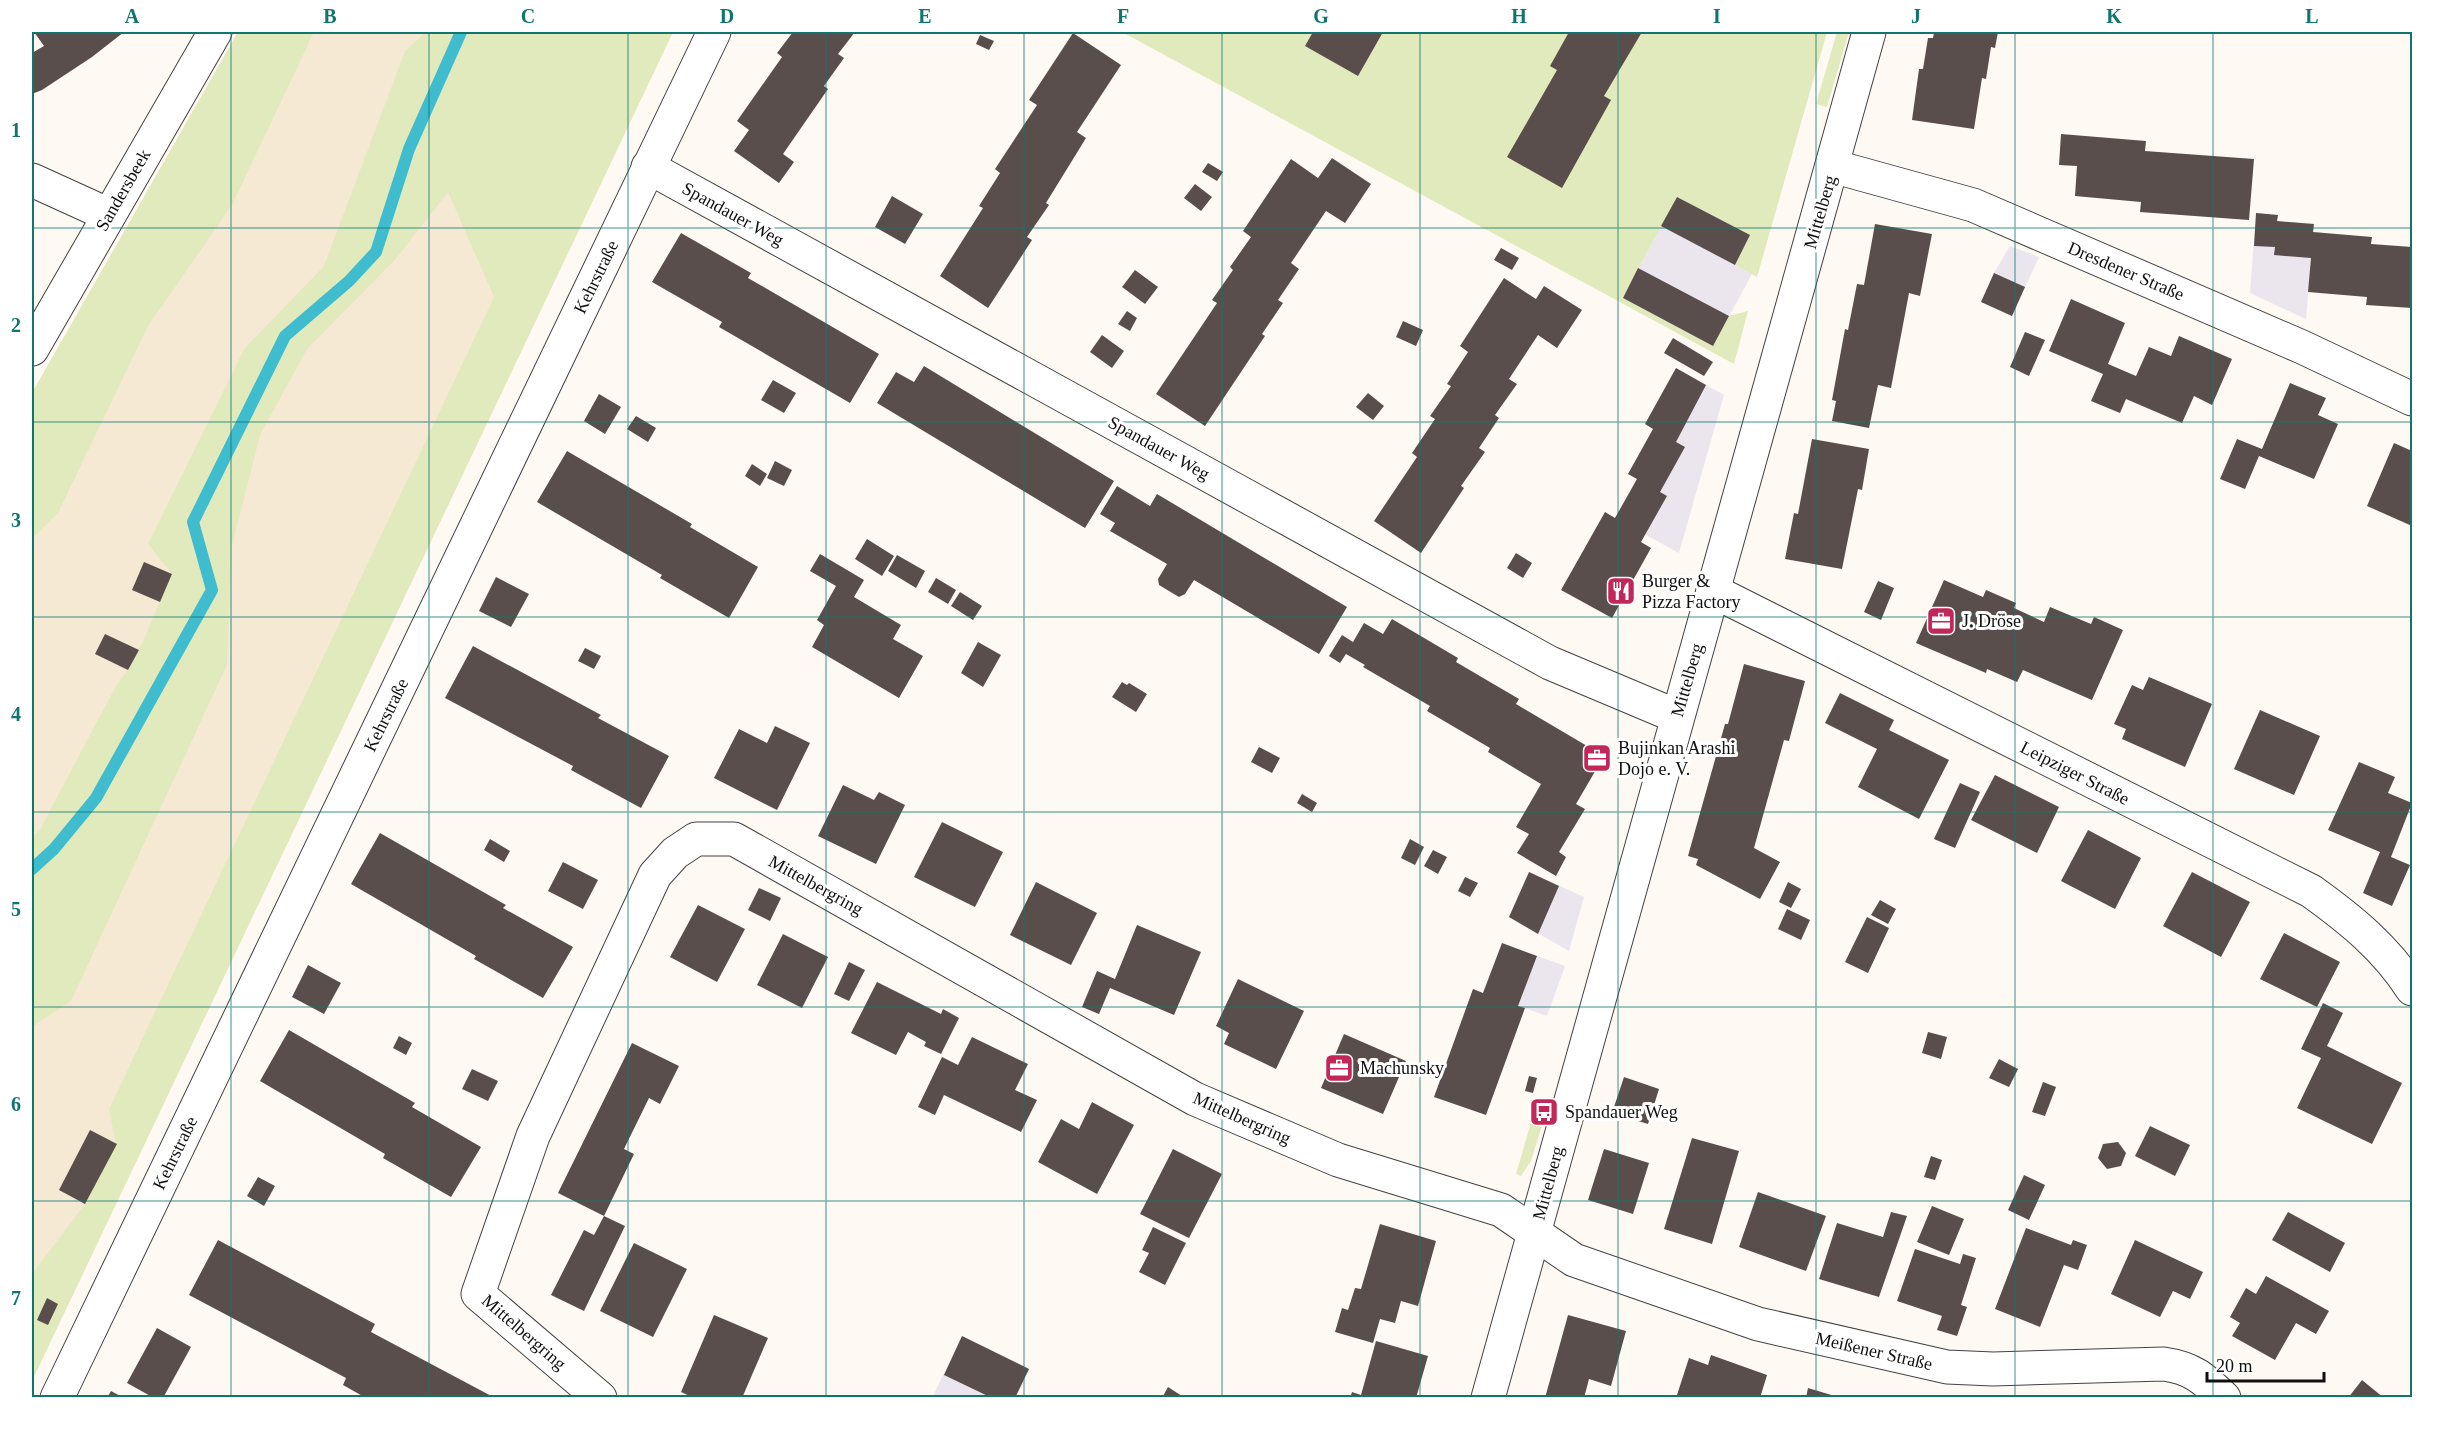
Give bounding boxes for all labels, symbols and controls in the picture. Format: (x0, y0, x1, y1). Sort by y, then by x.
text: A (125, 5, 140, 27)
text: B (323, 5, 337, 27)
text: C (521, 5, 535, 27)
text: D (720, 5, 734, 27)
text: E (918, 5, 932, 27)
text: F (1117, 5, 1129, 27)
text: G (1313, 5, 1329, 27)
text: H (1511, 5, 1527, 27)
text: I (1713, 5, 1721, 27)
text: J (1911, 5, 1921, 27)
text: K (2106, 5, 2122, 27)
text: L (2305, 5, 2319, 27)
text: 1 (11, 119, 21, 141)
street label: Sandersbeek (92, 146, 154, 234)
street label: Mittelberg (1800, 173, 1840, 251)
street label: Spandauer Weg (679, 178, 787, 250)
street label: Kehrstraße (570, 237, 622, 317)
street label: Dresdener Straße (2065, 237, 2187, 305)
text: 2 (11, 314, 21, 336)
street label: Spandauer Weg (1105, 412, 1213, 484)
text: 3 (11, 509, 21, 531)
place label: Burger & Pizza Factory (1642, 571, 1740, 612)
restaurant icon: Burger & Pizza Factory (1605, 575, 1637, 607)
office icon: J. Dröse (1925, 605, 1957, 637)
place label: J. Dröse (1962, 611, 2021, 631)
street label: Mittelberg (1667, 641, 1707, 719)
street label: Kehrstraße (360, 675, 412, 755)
text: 4 (11, 703, 21, 725)
street label: Leipziger Straße (2017, 737, 2133, 809)
place label: Bujinkan Arashi Dojo e. V. (1618, 738, 1736, 779)
office icon: Bujinkan Arashi Dojo e. V. (1581, 742, 1613, 774)
street label: Mittelbergring (765, 851, 867, 919)
text: 5 (11, 898, 21, 920)
office icon: Machunsky (1323, 1052, 1355, 1084)
place label: Machunsky (1360, 1058, 1444, 1078)
street label: Mittelbergring (1190, 1088, 1294, 1148)
text: 6 (11, 1093, 21, 1115)
bus stop icon: Spandauer Weg (1528, 1096, 1560, 1128)
place label: Spandauer Weg (1565, 1102, 1678, 1122)
street label: Kehrstraße (149, 1113, 201, 1193)
street label: Mittelberg (1529, 1144, 1567, 1222)
text: 7 (11, 1287, 21, 1309)
street label: Mittelbergring (478, 1290, 570, 1374)
street label: Meißener Straße (1814, 1328, 1934, 1374)
scale bar (2207, 1345, 2324, 1383)
text: 20 m (2216, 1356, 2253, 1376)

